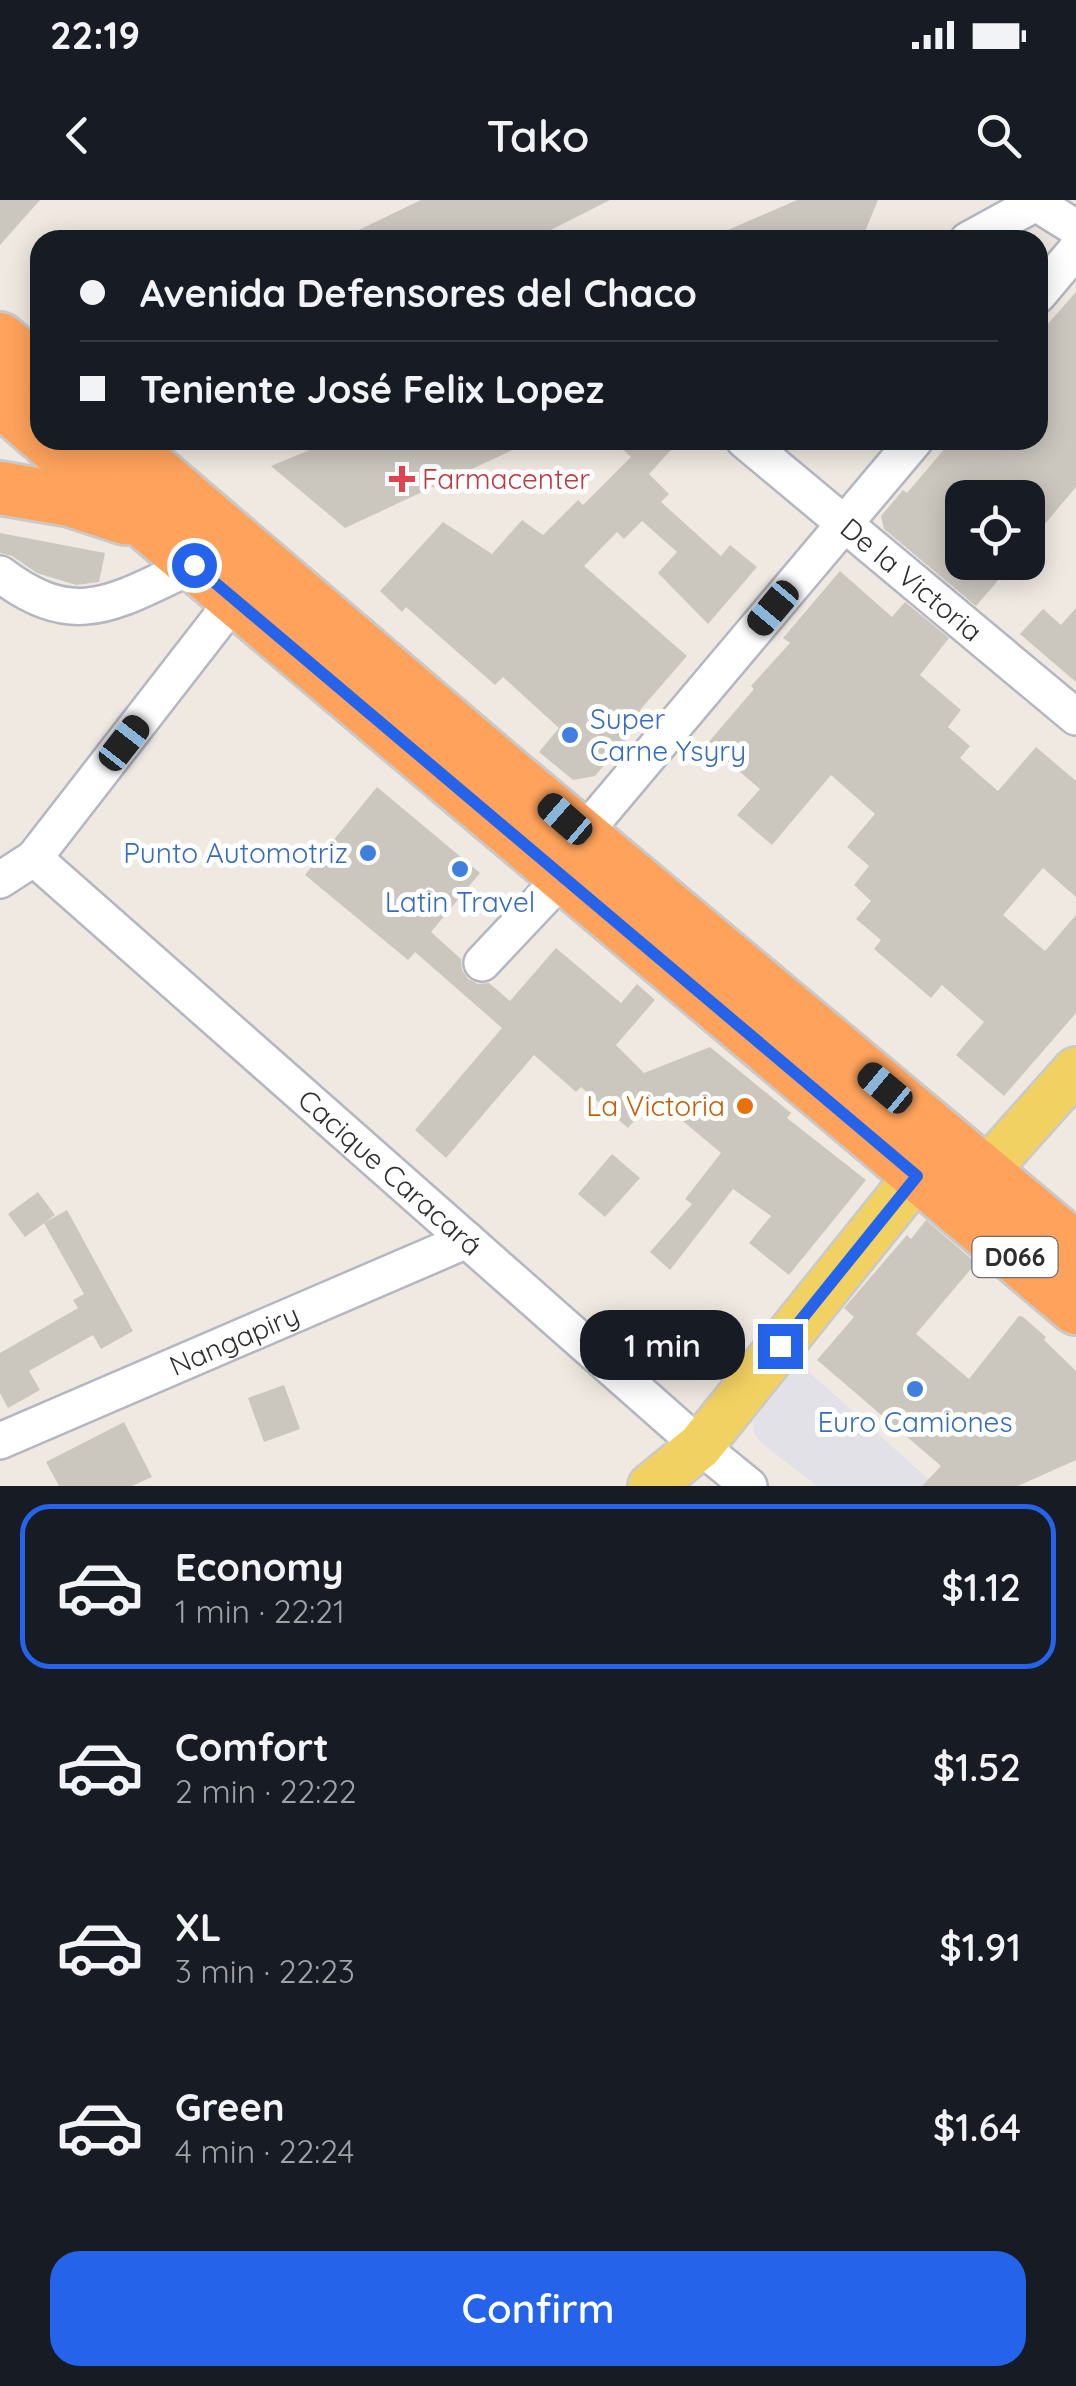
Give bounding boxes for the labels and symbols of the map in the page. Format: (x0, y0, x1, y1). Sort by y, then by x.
place label: Farmacenter (422, 461, 590, 496)
marker: Farmacenter (391, 468, 413, 490)
street label: De la Victoria (834, 510, 990, 648)
route start (172, 543, 217, 588)
car (742, 575, 804, 641)
place label: Super Carne Ysyry (590, 701, 746, 768)
car (94, 710, 154, 776)
marker: Super Carne Ysyry (559, 724, 581, 746)
car (533, 788, 597, 850)
place label: Punto Automotriz (123, 835, 348, 870)
marker: Punto Automotriz (357, 842, 379, 864)
marker: Latin Travel (449, 858, 471, 880)
place label: Latin Travel (385, 884, 535, 919)
car (852, 1057, 918, 1119)
street label: Cacique Caracará (291, 1082, 490, 1262)
place label: La Victoria (586, 1088, 725, 1123)
marker: La Victoria (734, 1095, 756, 1117)
road number: D066 (972, 1237, 1058, 1277)
street label: Nangapiry (164, 1296, 304, 1383)
callout: 1 min (580, 1311, 745, 1381)
route end (758, 1324, 803, 1369)
marker: Euro Camiones (904, 1378, 926, 1400)
place label: Euro Camiones (817, 1404, 1013, 1439)

